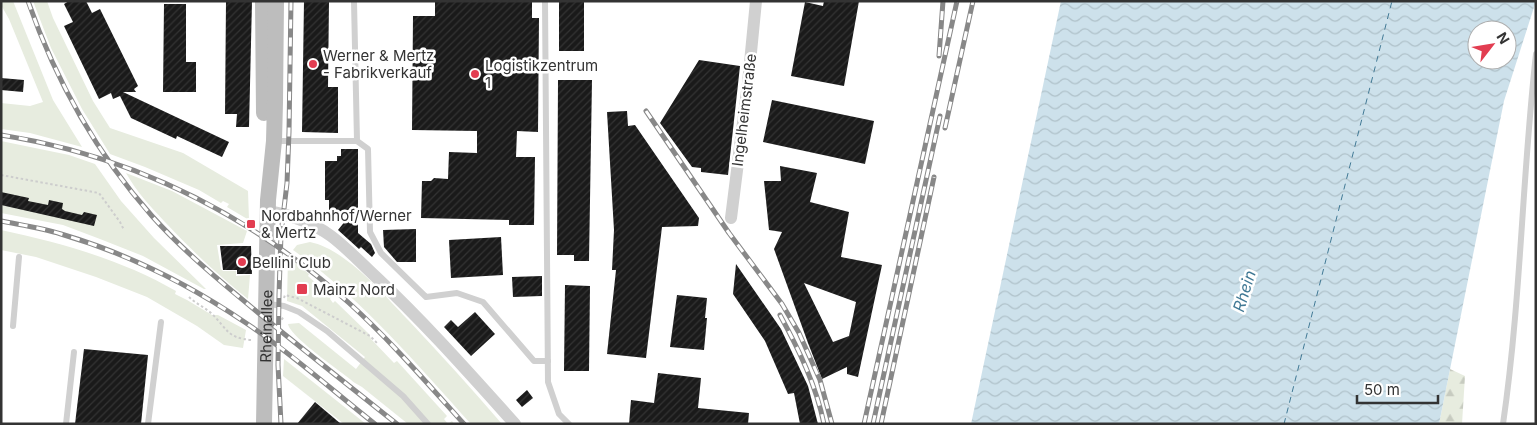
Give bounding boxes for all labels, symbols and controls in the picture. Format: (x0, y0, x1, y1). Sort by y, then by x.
north arrow (1467, 20, 1517, 70)
text: N (1494, 29, 1514, 47)
place label: Werner & Mertz - Fabrikverkauf (323, 46, 434, 82)
street label: Ingelheimstraße (728, 52, 760, 168)
place label: Logistikzentrum 1 (485, 56, 598, 92)
marker: Werner & Mertz - Fabrikverkauf (307, 58, 319, 70)
marker: Logistikzentrum 1 (469, 68, 481, 80)
place label: Nordbahnhof/Werner & Mertz (261, 206, 412, 242)
marker: Nordbahnhof/Werner & Mertz (245, 218, 257, 230)
place label: Bellini Club (252, 253, 331, 272)
marker: Bellini Club (236, 256, 248, 268)
water label: Rhein (1228, 268, 1260, 314)
place label: Mainz Nord (313, 280, 395, 299)
marker: Mainz Nord (295, 282, 309, 296)
street label: Rheinallee (256, 289, 276, 363)
scale bar (1357, 372, 1438, 404)
text: 50 m (1364, 380, 1400, 399)

